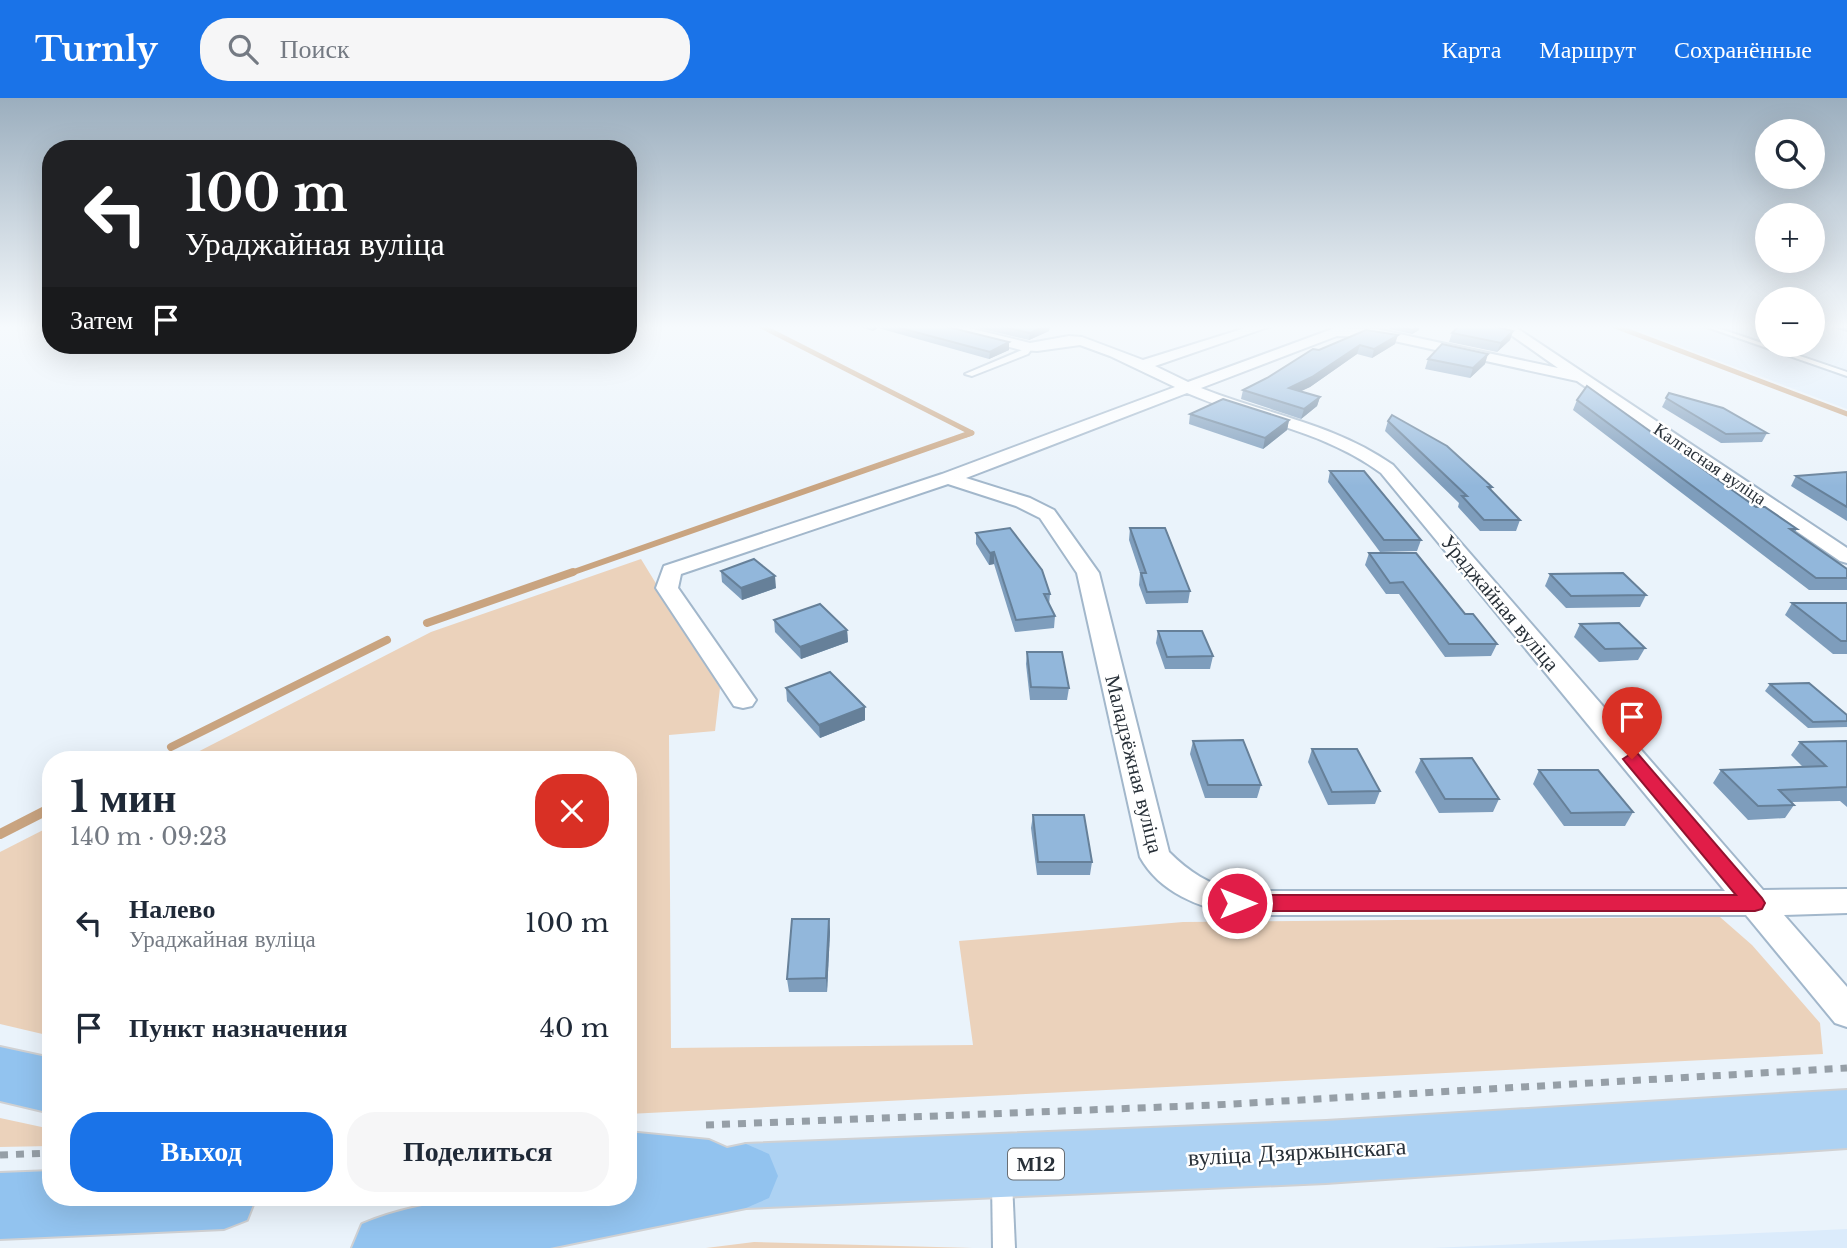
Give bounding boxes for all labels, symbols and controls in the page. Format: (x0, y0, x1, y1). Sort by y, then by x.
search box (200, 18, 690, 81)
text: Turnly (35, 29, 158, 70)
icon: search (224, 30, 262, 68)
text: Поиск (280, 33, 350, 65)
text: Карта (1442, 35, 1501, 64)
text: Маршрут (1539, 35, 1636, 64)
text: Сохранённые (1674, 35, 1812, 64)
map controls (1755, 119, 1825, 357)
button: search (1755, 119, 1825, 189)
text: 100 m (185, 163, 348, 224)
icon: left (70, 168, 161, 259)
button: + (1755, 203, 1825, 273)
text: Ураджайная вуліца (185, 224, 445, 264)
button: − (1755, 287, 1825, 357)
icon: arrive (147, 301, 185, 339)
text: Затем (70, 304, 133, 336)
street label: Калгасная вуліца (1650, 418, 1770, 510)
street label: Ураджайная вуліца (1435, 529, 1565, 677)
street label: Маладзёжная вуліца (1099, 672, 1169, 857)
pin (1602, 687, 1662, 759)
icon: arrive (1613, 698, 1651, 736)
text: 1 мин (70, 771, 177, 823)
button: close (535, 774, 609, 848)
text: 140 m · 09:23 (70, 823, 227, 851)
position arrow (1200, 866, 1274, 940)
text: Налево (129, 893, 215, 925)
icon: left (70, 904, 108, 942)
text: 100 m (525, 907, 609, 939)
text: Ураджайная вуліца (129, 925, 316, 953)
icon: arrive (70, 1009, 108, 1047)
text: Пункт назначения (129, 1012, 347, 1044)
text: 40 m (540, 1012, 609, 1044)
button: Выход (70, 1112, 333, 1192)
button: Поделиться (347, 1112, 609, 1192)
street label: вуліца Дзяржынскага (1187, 1131, 1407, 1172)
road number: М12 (1008, 1148, 1064, 1180)

